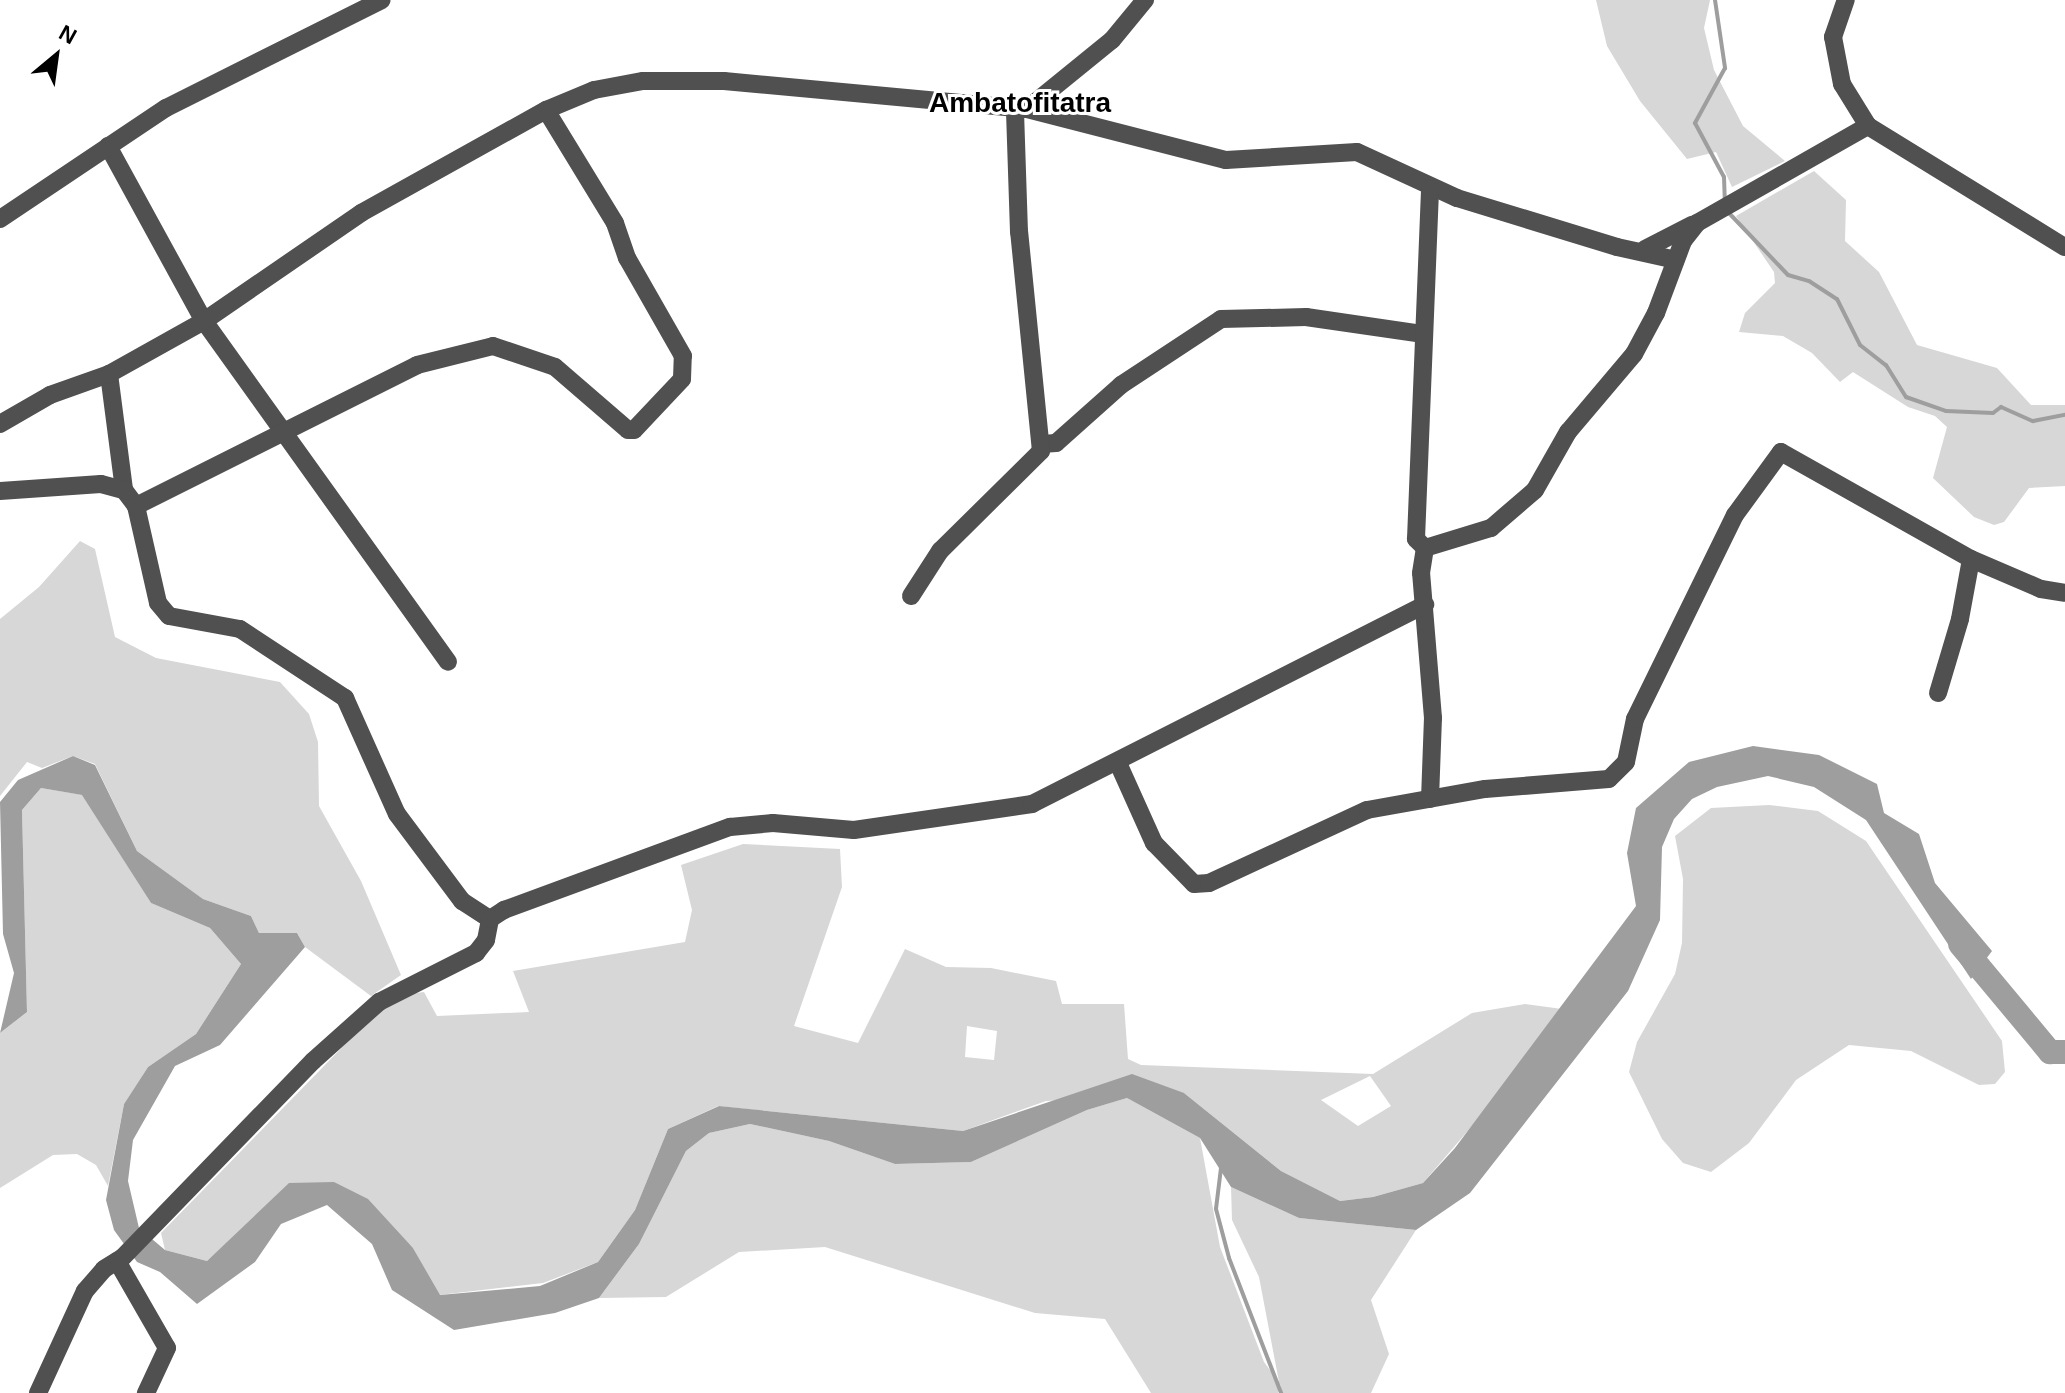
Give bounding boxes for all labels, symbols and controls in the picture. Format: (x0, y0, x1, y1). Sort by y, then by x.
north arrow (16, 16, 96, 96)
text: N (55, 20, 81, 49)
district label: Ambatofitatra (929, 86, 1111, 120)

